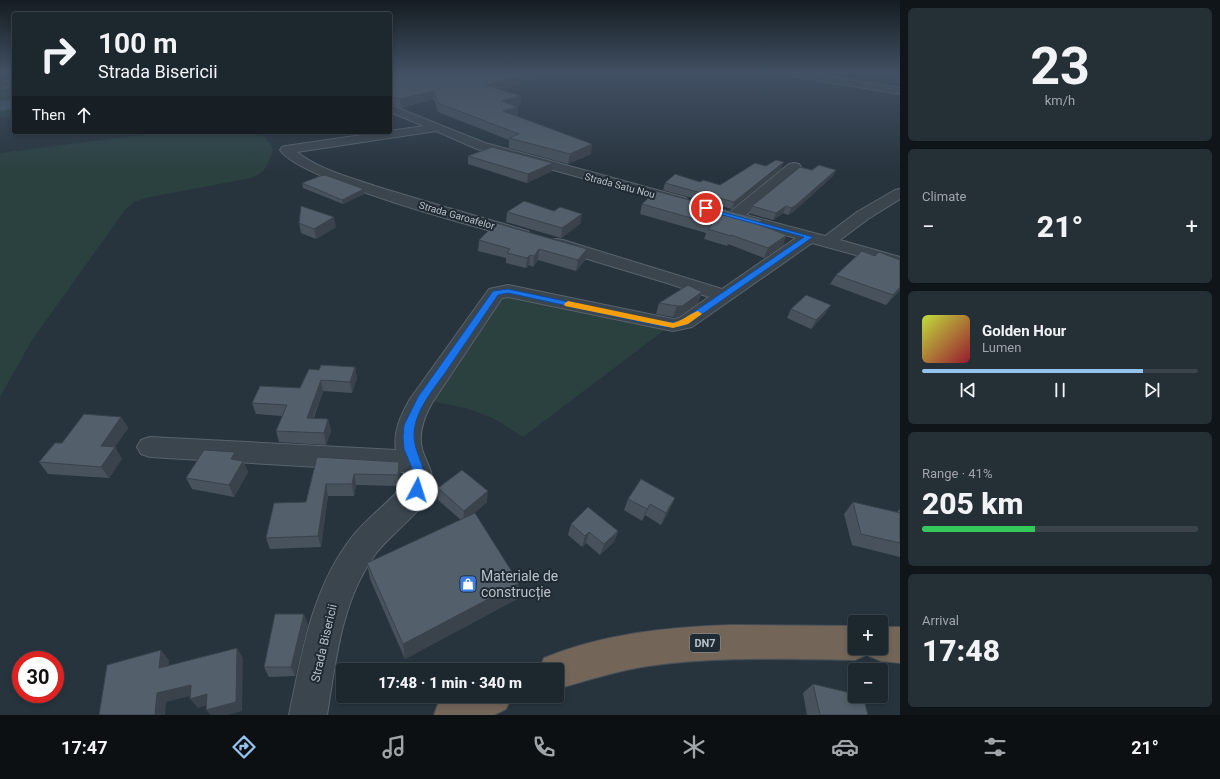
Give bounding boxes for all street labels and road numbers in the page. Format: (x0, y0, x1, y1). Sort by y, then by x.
street label: Strada Satu Nou (583, 171, 656, 200)
street label: Strada Garoafelor (418, 199, 497, 232)
street label: Strada Bisericii (308, 603, 340, 683)
road number: DN7 (690, 634, 720, 652)

